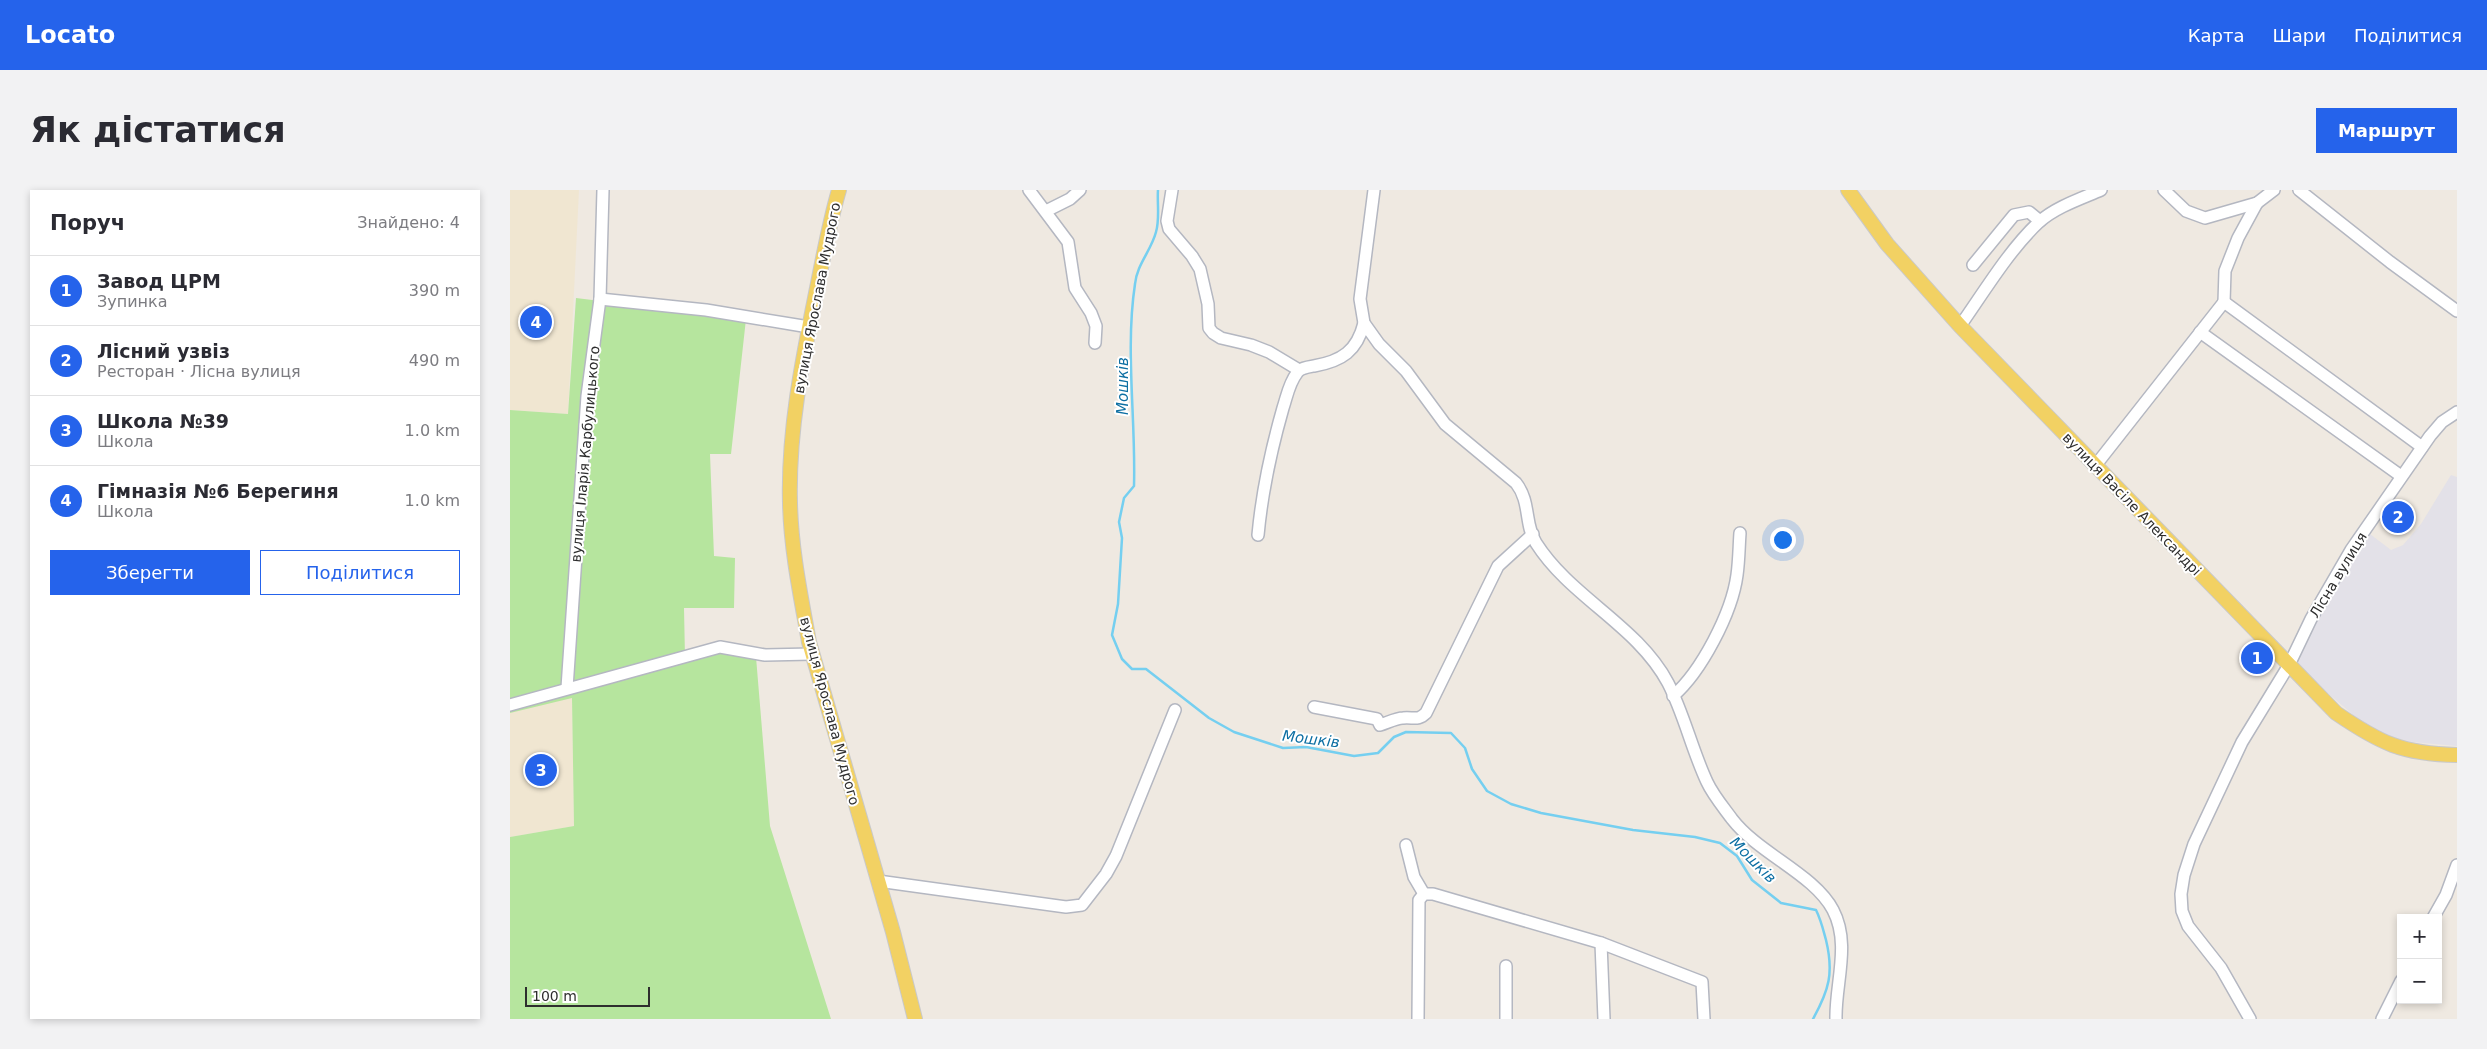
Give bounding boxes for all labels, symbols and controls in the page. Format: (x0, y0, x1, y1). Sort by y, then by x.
text: Locato (25, 21, 115, 49)
text: Карта (2188, 25, 2244, 46)
text: Шари (2272, 25, 2326, 46)
text: Поділитися (2354, 25, 2462, 46)
button: Маршрут (2316, 108, 2457, 153)
text: Як дістатися (30, 110, 286, 150)
street label: вулиця Ярослава Мудрого (791, 201, 843, 395)
text: Поруч (50, 211, 125, 235)
text: Знайдено: 4 (357, 213, 460, 232)
text: Завод ЦРМ (97, 270, 221, 292)
text: 1 (60, 281, 72, 300)
text: 390 m (409, 281, 460, 300)
text: Зупинка (97, 292, 168, 311)
pin: 4 (520, 303, 552, 341)
text: Лісний узвіз (97, 340, 230, 362)
street label: вулиця Іларія Карбулицького (568, 345, 602, 563)
text: 2 (60, 351, 72, 370)
text: 490 m (409, 351, 460, 370)
water label: Мошків (1114, 357, 1132, 415)
text: Ресторан · Лісна вулиця (97, 362, 301, 381)
text: Школа №39 (97, 410, 229, 432)
text: 3 (60, 421, 72, 440)
text: 1.0 km (405, 421, 460, 440)
street label: вулиця Васіле Александрі (2059, 429, 2205, 579)
text: Школа (97, 432, 154, 451)
text: Гімназія №6 Берегиня (97, 480, 339, 502)
text: 4 (60, 491, 72, 510)
text: 1.0 km (405, 491, 460, 510)
pin: 2 (2382, 498, 2414, 536)
text: Школа (97, 502, 154, 521)
your location (1770, 527, 1796, 553)
street label: Лісна вулиця (2306, 529, 2370, 621)
button: Зберегти (50, 550, 250, 595)
button: Поділитися (260, 550, 460, 595)
street label: вулиця Ярослава Мудрого (797, 615, 863, 807)
pin: 1 (2241, 639, 2273, 677)
water label: Мошків (1281, 727, 1341, 751)
pin: 3 (525, 751, 557, 789)
water label: Мошків (1726, 833, 1780, 887)
map controls (2397, 914, 2442, 1004)
button: + (2397, 914, 2442, 959)
button: − (2397, 959, 2442, 1004)
scale bar (525, 984, 650, 1007)
text: 100 m (532, 988, 577, 1004)

